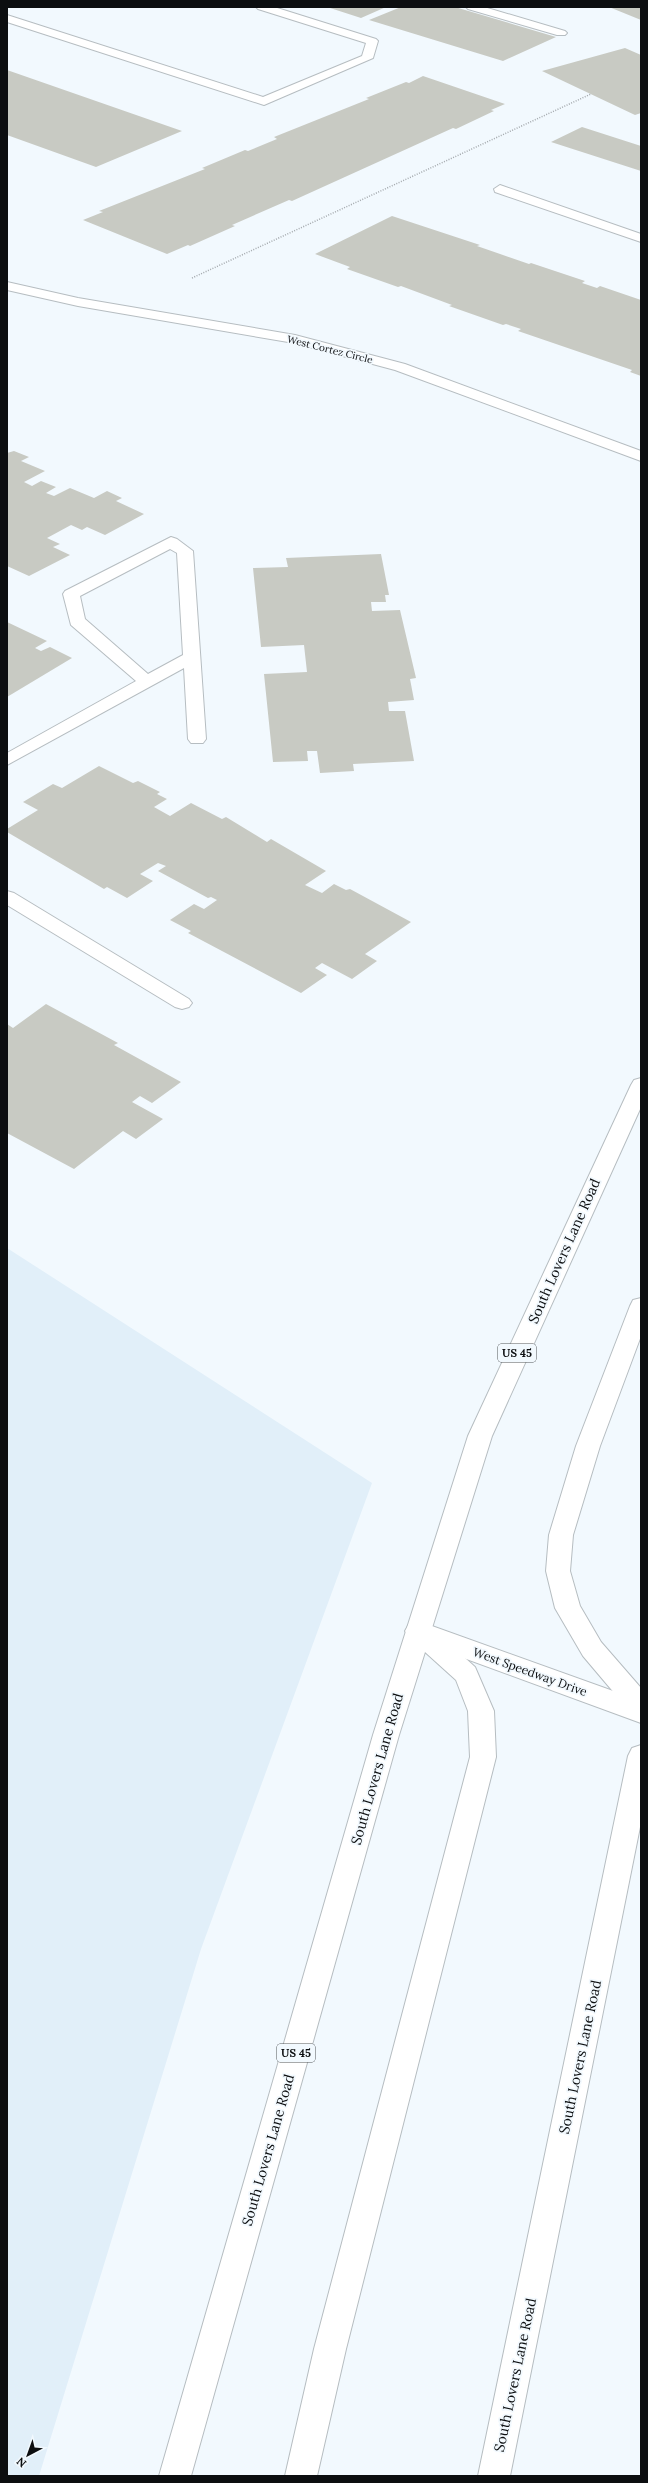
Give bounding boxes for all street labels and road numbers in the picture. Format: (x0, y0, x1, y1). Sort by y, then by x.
street label: West Cortez Circle (286, 333, 375, 367)
street label: South Lovers Lane Road (524, 1176, 604, 1326)
road number: US 45 (498, 1344, 536, 1362)
street label: West Speedway Drive (471, 1644, 590, 1699)
street label: South Lovers Lane Road (347, 1691, 407, 1847)
street label: South Lovers Lane Road (555, 1978, 605, 2136)
road number: US 45 (277, 2044, 315, 2062)
street label: South Lovers Lane Road (238, 2072, 298, 2228)
street label: South Lovers Lane Road (490, 2296, 540, 2454)

